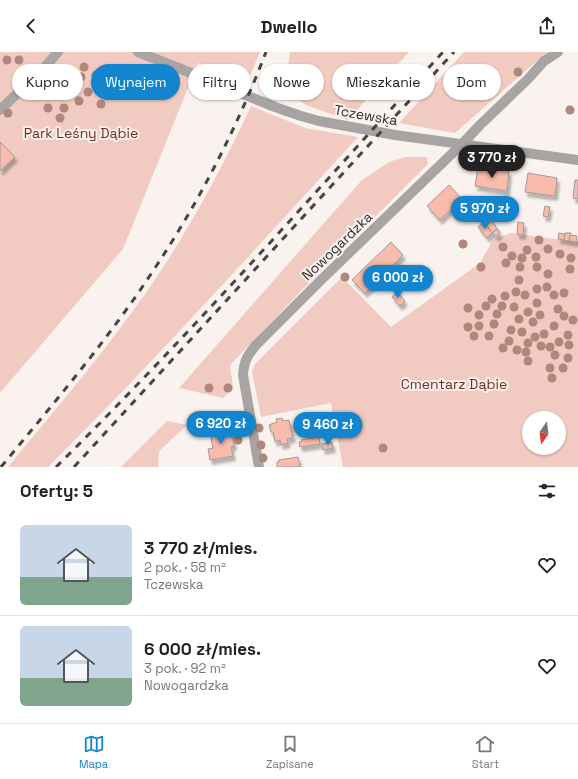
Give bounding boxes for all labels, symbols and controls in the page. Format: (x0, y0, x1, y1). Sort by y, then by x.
icon: back (20, 15, 42, 37)
text: Dwello (260, 15, 318, 38)
icon: share (536, 15, 558, 37)
chip: Kupno (12, 64, 83, 100)
chip: Wynajem (91, 64, 180, 100)
chip: Filtry (188, 64, 251, 100)
chip: Nowe (259, 64, 324, 100)
chip: Mieszkanie (332, 64, 435, 100)
chip: Dom (443, 64, 501, 100)
street label: Tczewska (333, 101, 399, 129)
park label: Park Leśny Dąbie (24, 124, 138, 142)
pin: 3 770 zł (451, 145, 533, 179)
text: 3 770 zł (467, 149, 517, 166)
pin: 5 970 zł (444, 196, 526, 230)
text: 5 970 zł (460, 200, 510, 217)
street label: Nowogardzka (298, 208, 376, 284)
pin: 6 000 zł (357, 265, 439, 299)
text: 6 000 zł (372, 269, 424, 286)
park label: Cmentarz Dąbie (401, 375, 507, 393)
pin: 6 920 zł (180, 411, 262, 445)
north arrow (522, 411, 566, 455)
map controls (522, 411, 566, 455)
pin: 9 460 zł (287, 412, 369, 446)
text: 6 920 zł (196, 415, 246, 432)
text: 9 460 zł (302, 416, 354, 433)
text: Oferty: 5 (20, 480, 93, 502)
icon: filters (536, 480, 558, 502)
text: 3 770 zł/mies. (144, 537, 258, 559)
icon: home (52, 541, 100, 589)
icon: heart (536, 554, 558, 576)
text: 2 pok. · 58 m² (144, 559, 226, 576)
text: Tczewska (144, 576, 204, 593)
text: 6 000 zł/mies. (144, 638, 261, 660)
icon: home (52, 642, 100, 690)
icon: heart (536, 655, 558, 677)
text: 3 pok. · 92 m² (144, 660, 226, 677)
text: Nowogardzka (144, 677, 229, 694)
tab: Mapa (79, 733, 108, 771)
tab: Zapisane (266, 733, 314, 771)
tab: Start (472, 733, 499, 771)

